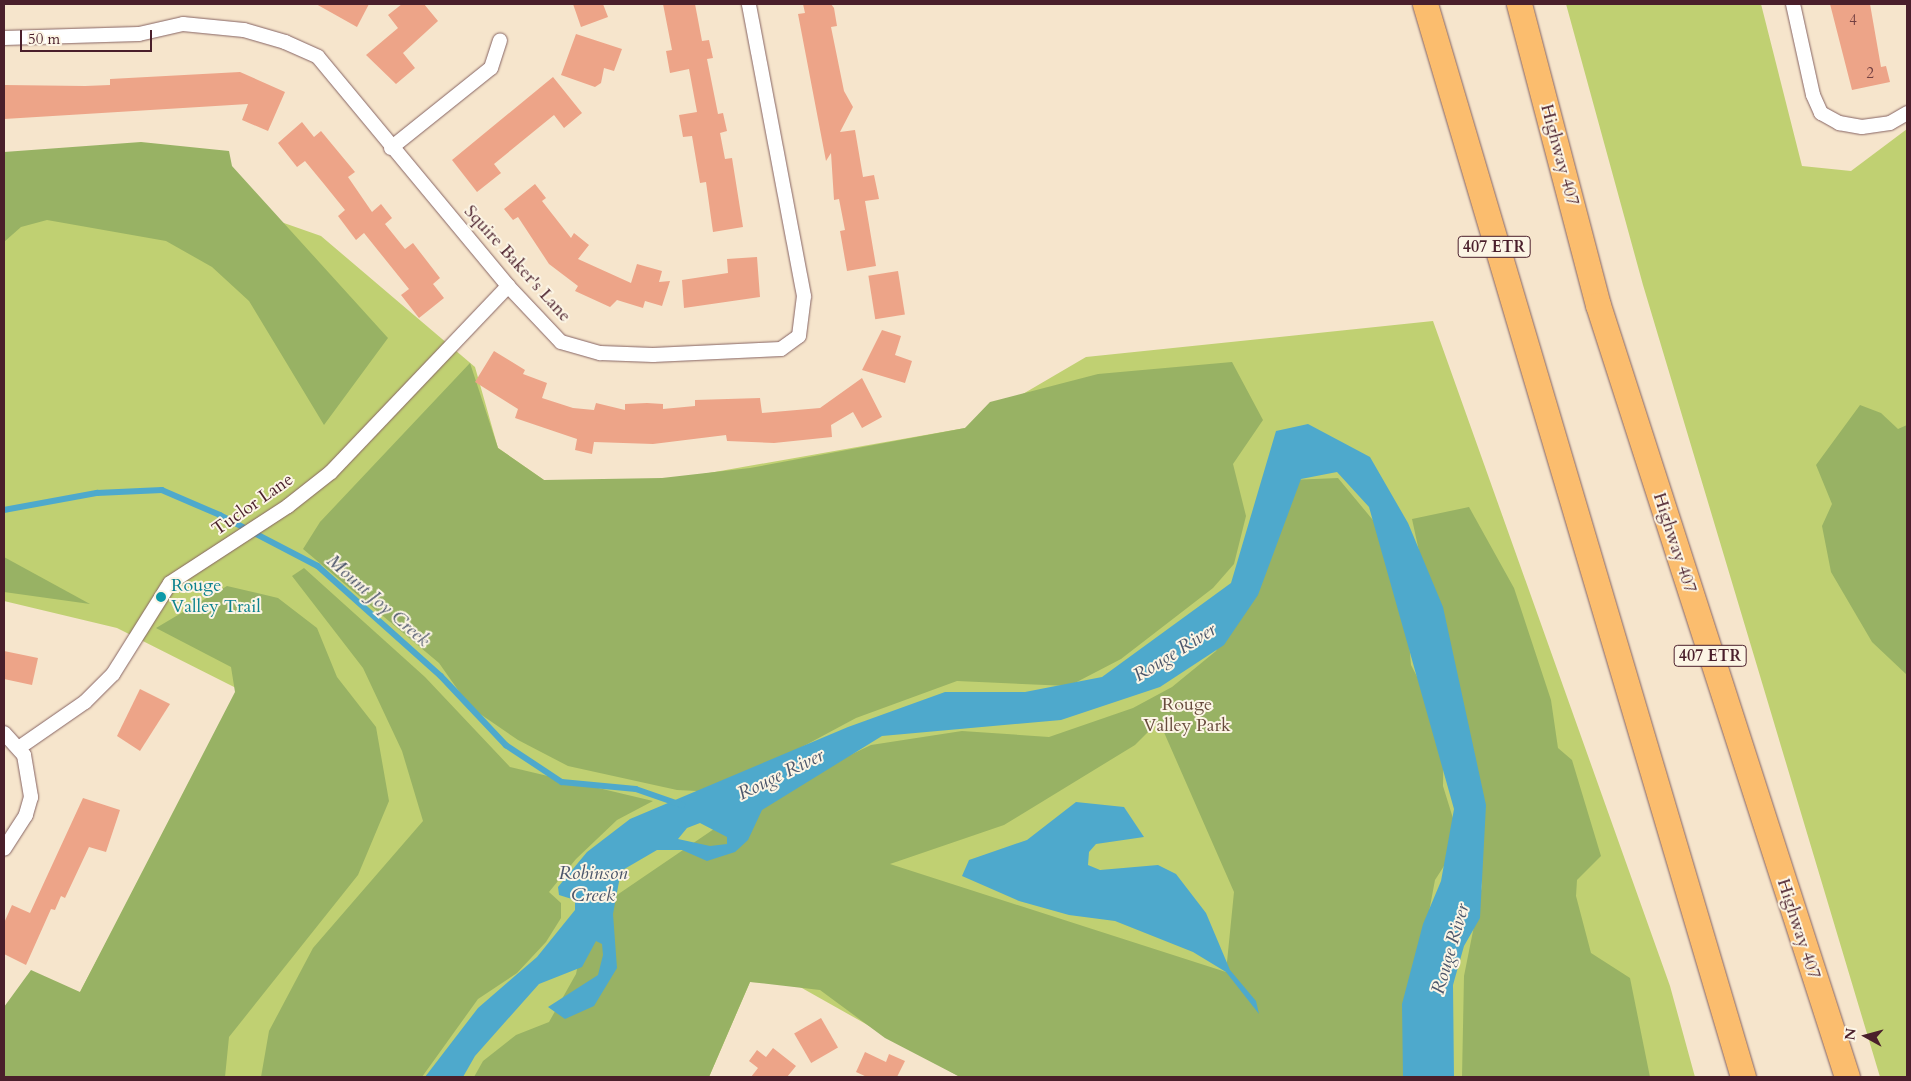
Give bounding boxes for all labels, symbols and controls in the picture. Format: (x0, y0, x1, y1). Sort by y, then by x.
house number: 4 (1849, 12, 1857, 30)
scale bar (22, 20, 155, 52)
text: 50 m (28, 29, 60, 49)
house number: 2 (1866, 65, 1874, 83)
street label: Highway 407 (1535, 102, 1583, 208)
street label: Squire Baker's Lane (459, 201, 575, 327)
road number: 407 ETR (1456, 233, 1532, 260)
street label: Tuclor Lane (208, 469, 298, 541)
street label: Highway 407 (1648, 490, 1700, 596)
water label: Mount Joy Creek (322, 550, 434, 652)
place label: Rouge Valley Trail (171, 576, 261, 618)
marker: Rouge Valley Trail (155, 591, 167, 603)
water label: Rouge River (1130, 619, 1220, 687)
road number: 407 ETR (1672, 642, 1748, 669)
park label: Rouge Valley Park (1143, 695, 1231, 738)
water label: Rouge River (734, 744, 828, 806)
water label: Robinson Creek (558, 863, 628, 907)
street label: Highway 407 (1772, 876, 1824, 982)
water label: Rouge River (1427, 901, 1475, 997)
north arrow (1841, 1011, 1891, 1061)
text: N (1840, 1027, 1861, 1041)

